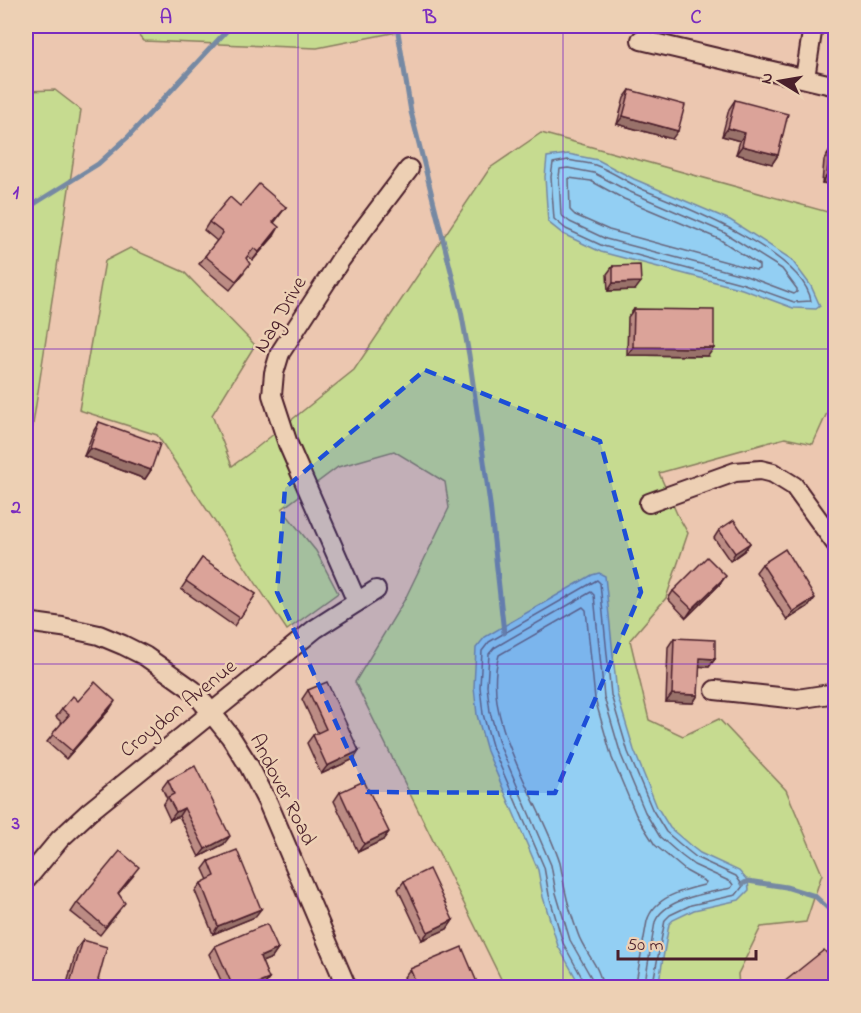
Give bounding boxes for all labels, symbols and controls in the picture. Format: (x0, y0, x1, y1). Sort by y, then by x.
text: A (160, 4, 172, 33)
text: B (422, 4, 437, 33)
text: C (691, 4, 702, 33)
north arrow (750, 51, 810, 111)
text: N (754, 71, 780, 86)
text: 1 (13, 179, 20, 208)
street label: Nag Drive (247, 271, 317, 360)
text: 2 (10, 494, 21, 523)
street label: Croydon Avenue (114, 652, 245, 767)
street label: Andover Road (241, 729, 323, 851)
text: 3 (11, 810, 20, 839)
scale bar (618, 923, 756, 961)
text: 50 m (627, 933, 664, 959)

